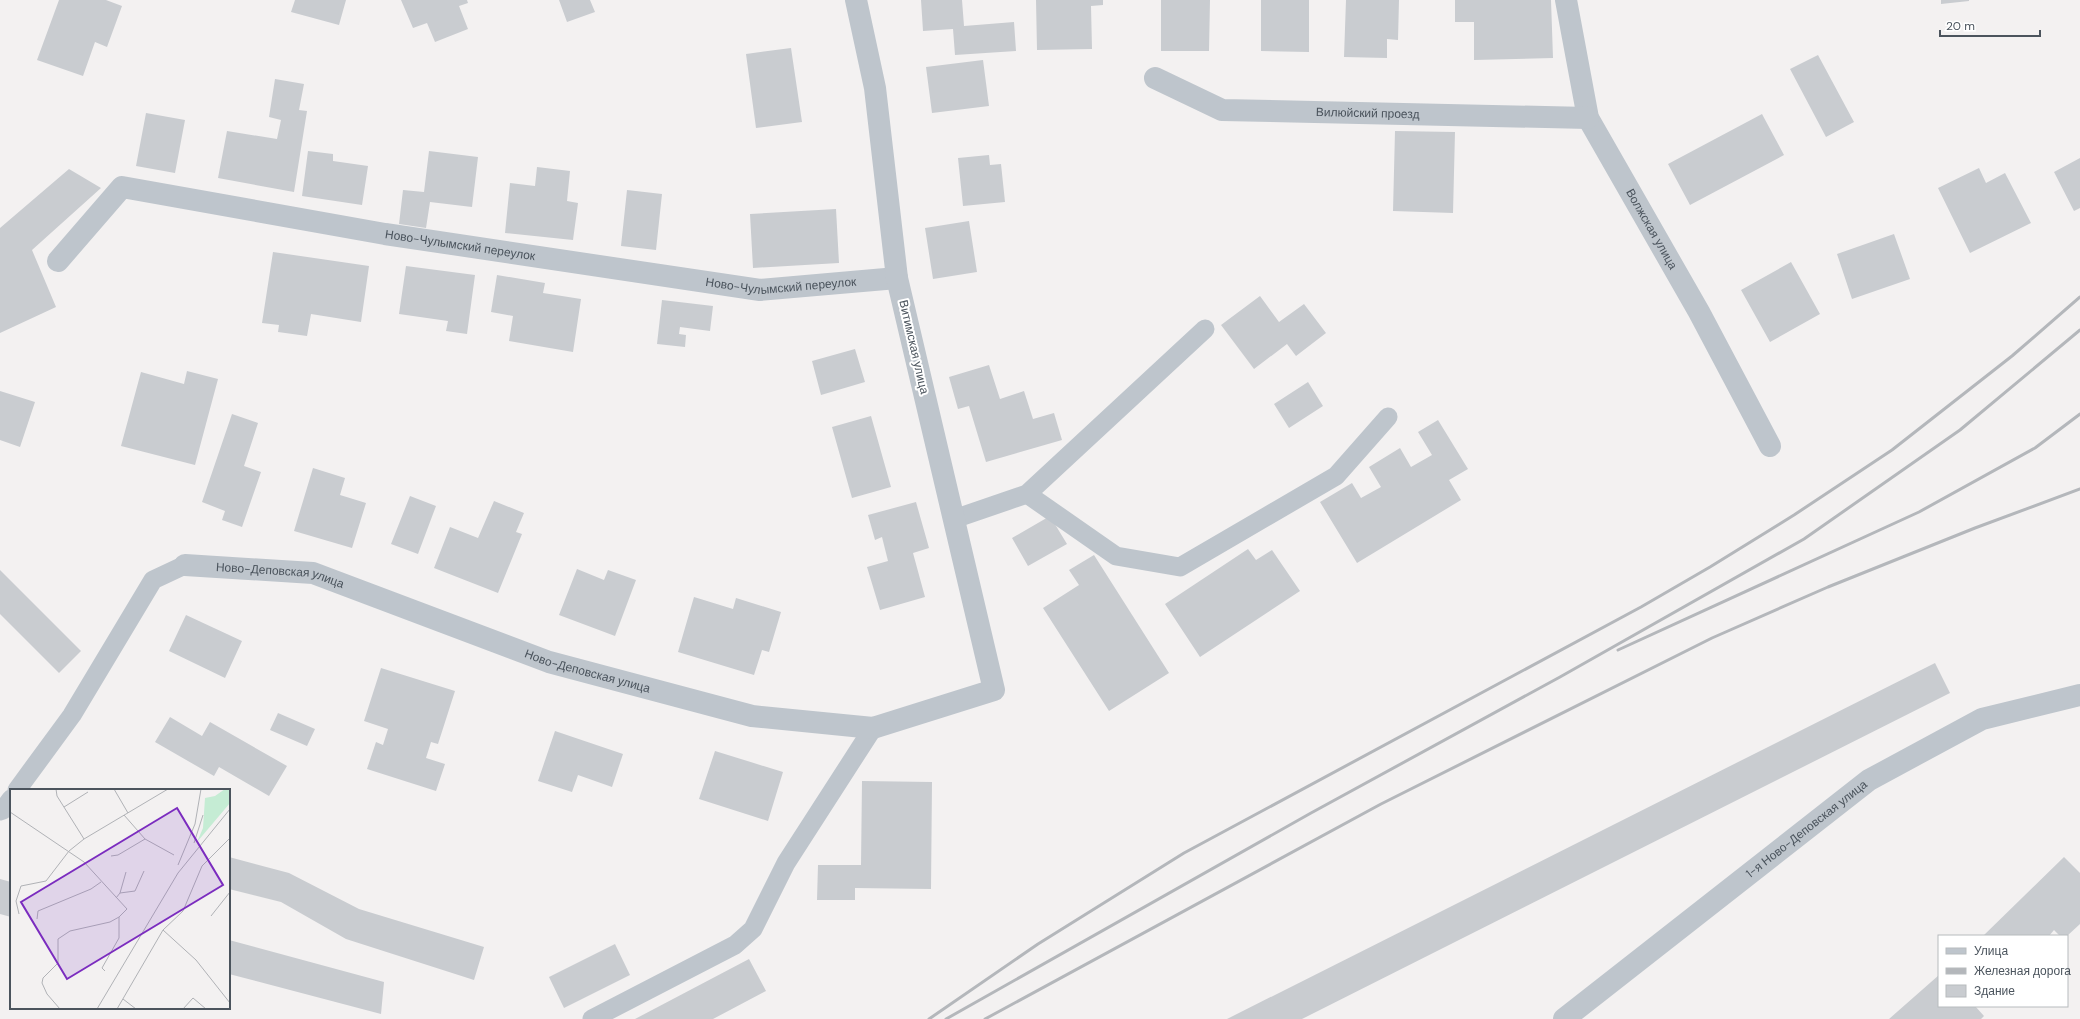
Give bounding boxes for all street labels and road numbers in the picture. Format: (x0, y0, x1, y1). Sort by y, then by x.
street label: Вилюйский проезд (1316, 104, 1420, 122)
street label: Волжская улица (1622, 186, 1681, 273)
street label: Ново-Чулымский переулок (384, 226, 537, 264)
street label: Ново-Чулымский переулок (704, 274, 858, 298)
street label: Витимская улица (895, 298, 933, 396)
street label: Ново-Деповская улица (215, 559, 347, 592)
street label: Ново-Деповская улица (522, 646, 652, 697)
street label: 1-я Ново-Деповская улица (1742, 776, 1871, 882)

